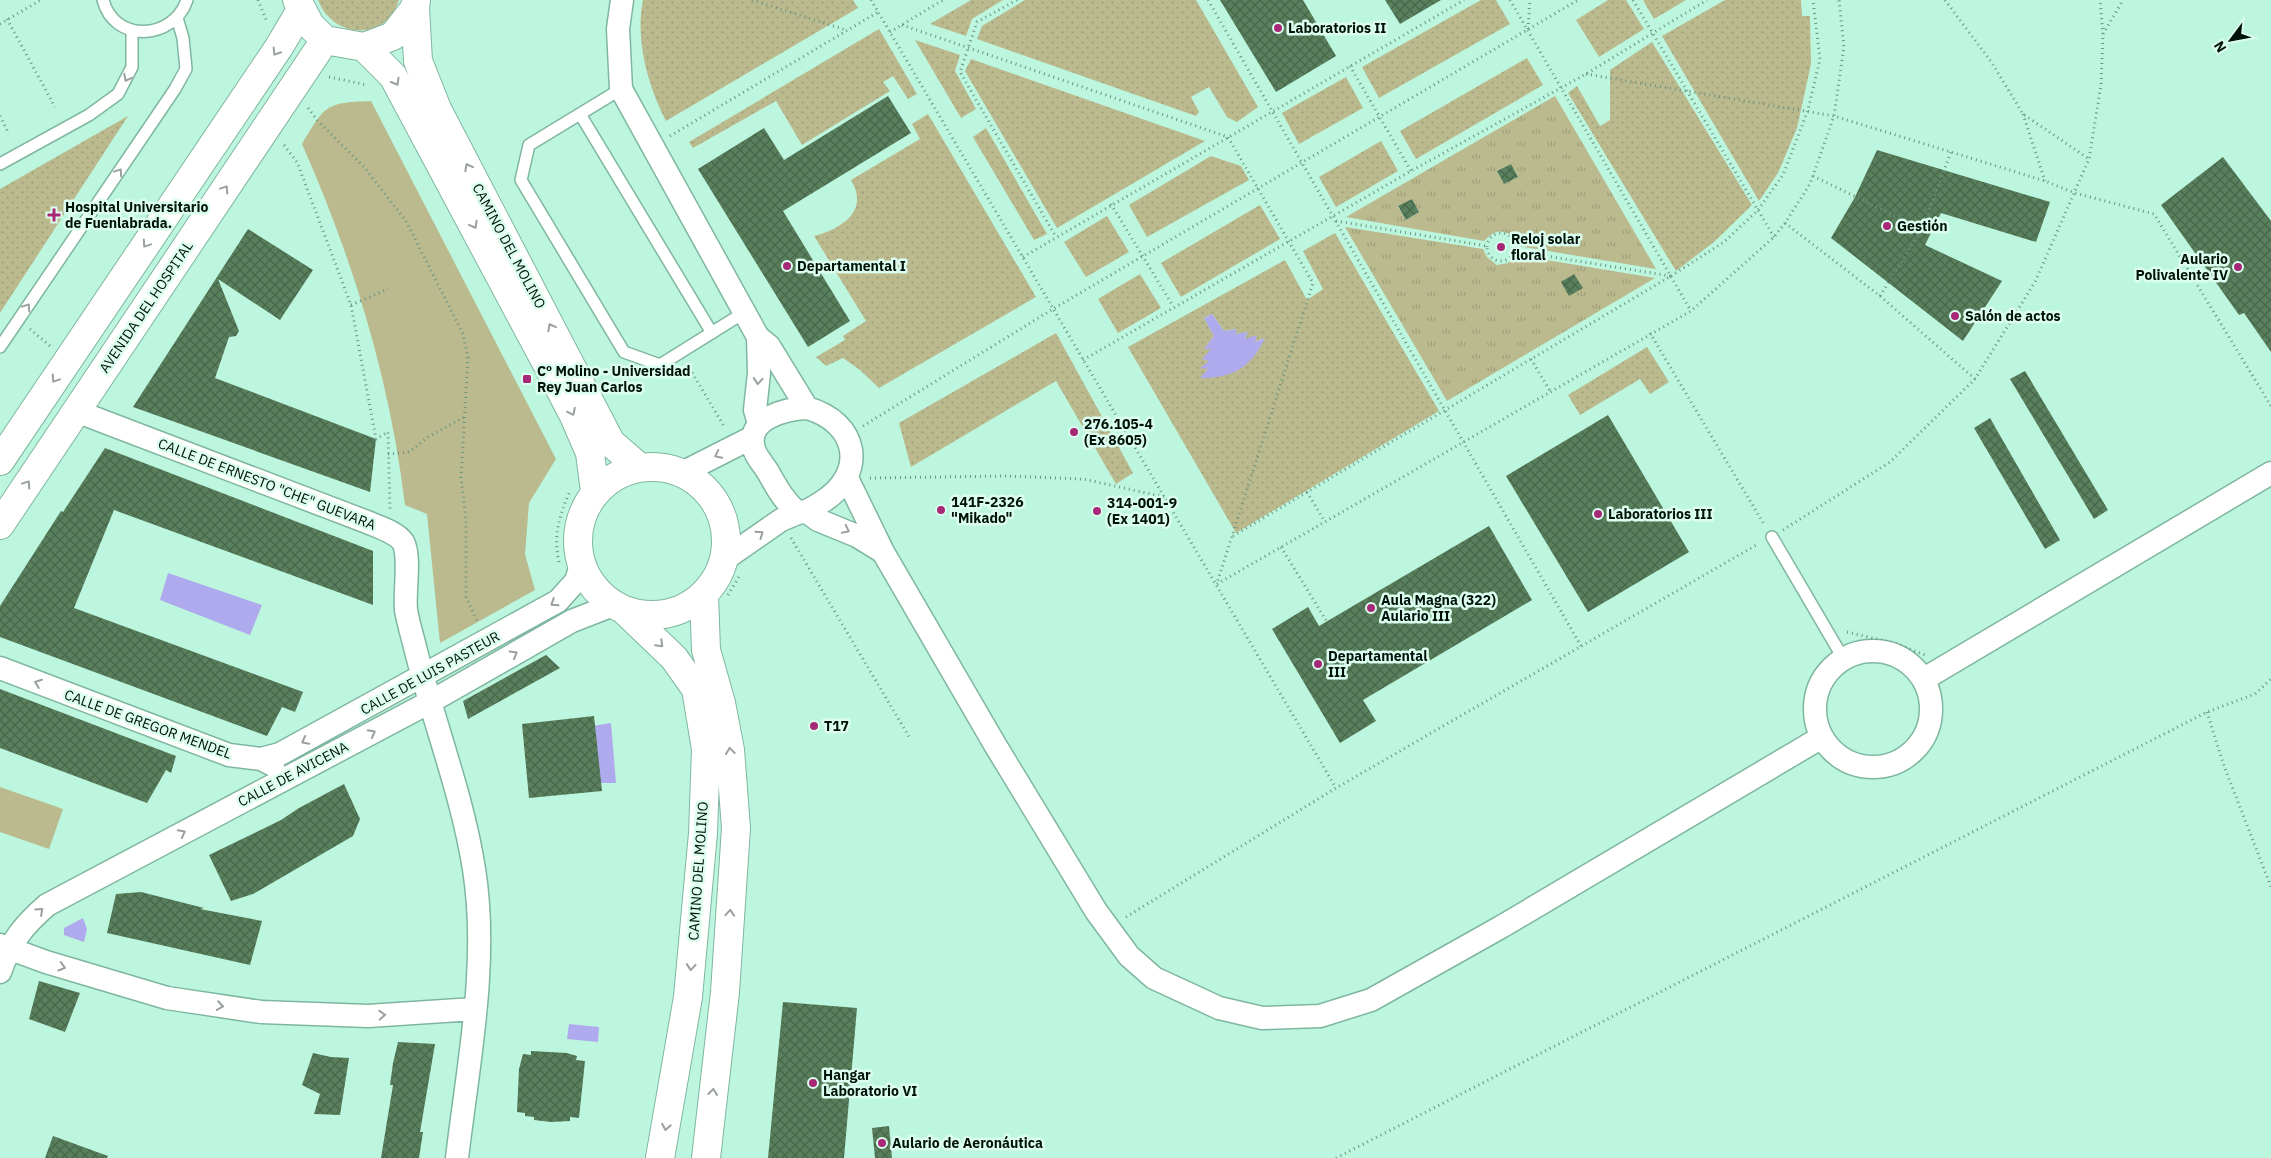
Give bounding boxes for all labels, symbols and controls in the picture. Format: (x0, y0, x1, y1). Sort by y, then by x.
north arrow (2206, 15, 2256, 65)
place label: Laboratorios II (1288, 19, 1386, 37)
marker: Laboratorios II (1272, 22, 1284, 34)
text: N (2210, 38, 2230, 56)
one-way arrow (273, 46, 282, 55)
one-way arrow (123, 72, 133, 81)
one-way arrow (390, 77, 400, 86)
one-way arrow (464, 163, 474, 172)
one-way arrow (113, 169, 122, 178)
street label: CAMINO DEL MOLINO (468, 180, 550, 312)
one-way arrow (219, 185, 228, 195)
place label: Hospital Universitario de Fuenlabrada. (65, 198, 209, 232)
marker: Hospital Universitario de Fuenlabrada. (47, 208, 61, 222)
place label: Gestión (1897, 217, 1947, 235)
one-way arrow (467, 220, 477, 229)
marker: Gestión (1881, 220, 1893, 232)
place label: Reloj solar floral (1511, 230, 1581, 264)
street label: AVENIDA DEL HOSPITAL (95, 238, 197, 376)
one-way arrow (143, 239, 152, 248)
marker: Reloj solar floral (1495, 241, 1507, 253)
place label: Aulario Polivalente IV (2136, 250, 2228, 284)
place label: Departamental I (797, 257, 906, 275)
marker: Departamental I (781, 260, 793, 272)
marker: Aulario Polivalente IV (2232, 261, 2244, 273)
one-way arrow (21, 303, 30, 313)
place label: Salón de actos (1965, 307, 2061, 325)
marker: Salón de actos (1949, 310, 1961, 322)
one-way arrow (547, 323, 557, 332)
place label: Cº Molino - Universidad Rey Juan Carlos (537, 362, 691, 396)
one-way arrow (52, 373, 61, 383)
marker: Cº Molino - Universidad Rey Juan Carlos (521, 373, 533, 385)
one-way arrow (753, 377, 764, 385)
one-way arrow (566, 407, 576, 416)
place label: 276.105-4 (Ex 8605) (1084, 415, 1153, 449)
marker: 276.105-4 (Ex 8605) (1068, 426, 1080, 438)
street label: CALLE DE ERNESTO "CHE" GUEVARA (156, 434, 378, 534)
one-way arrow (714, 449, 723, 459)
one-way arrow (21, 480, 30, 490)
place label: 141F-2326 "Mikado" (951, 493, 1024, 527)
place label: 314-001-9 (Ex 1401) (1107, 494, 1177, 528)
marker: 141F-2326 "Mikado" (935, 504, 947, 516)
marker: 314-001-9 (Ex 1401) (1091, 505, 1103, 517)
place label: Laboratorios III (1608, 505, 1712, 523)
marker: Laboratorios III (1592, 508, 1604, 520)
one-way arrow (840, 524, 849, 534)
one-way arrow (755, 531, 764, 540)
place label: Aula Magna (322) Aulario III (1381, 591, 1496, 625)
one-way arrow (550, 597, 559, 606)
marker: Aula Magna (322) Aulario III (1365, 602, 1377, 614)
street label: CALLE DE LUIS PASTEUR (357, 627, 503, 719)
one-way arrow (654, 638, 663, 647)
place label: Departamental III (1328, 647, 1427, 681)
one-way arrow (509, 650, 518, 660)
marker: Departamental III (1312, 658, 1324, 670)
one-way arrow (34, 679, 43, 689)
street label: CALLE DE GREGOR MENDEL (62, 685, 234, 763)
place label: T17 (824, 717, 849, 735)
marker: T17 (808, 720, 820, 732)
one-way arrow (366, 729, 375, 739)
one-way arrow (301, 735, 310, 745)
street label: CALLE DE AVICENA (235, 737, 351, 811)
one-way arrow (725, 747, 735, 755)
street label: CAMINO DEL MOLINO (684, 801, 712, 941)
one-way arrow (176, 829, 185, 839)
one-way arrow (34, 908, 43, 917)
one-way arrow (725, 909, 736, 917)
one-way arrow (58, 962, 66, 972)
one-way arrow (686, 963, 697, 971)
one-way arrow (216, 1000, 224, 1011)
one-way arrow (378, 1010, 386, 1021)
place label: Hangar Laboratorio VI (823, 1066, 917, 1100)
marker: Hangar Laboratorio VI (807, 1077, 819, 1089)
one-way arrow (708, 1088, 719, 1096)
one-way arrow (661, 1123, 671, 1132)
place label: Aulario de Aeronáutica (892, 1134, 1043, 1152)
marker: Aulario de Aeronáutica (876, 1137, 888, 1149)

